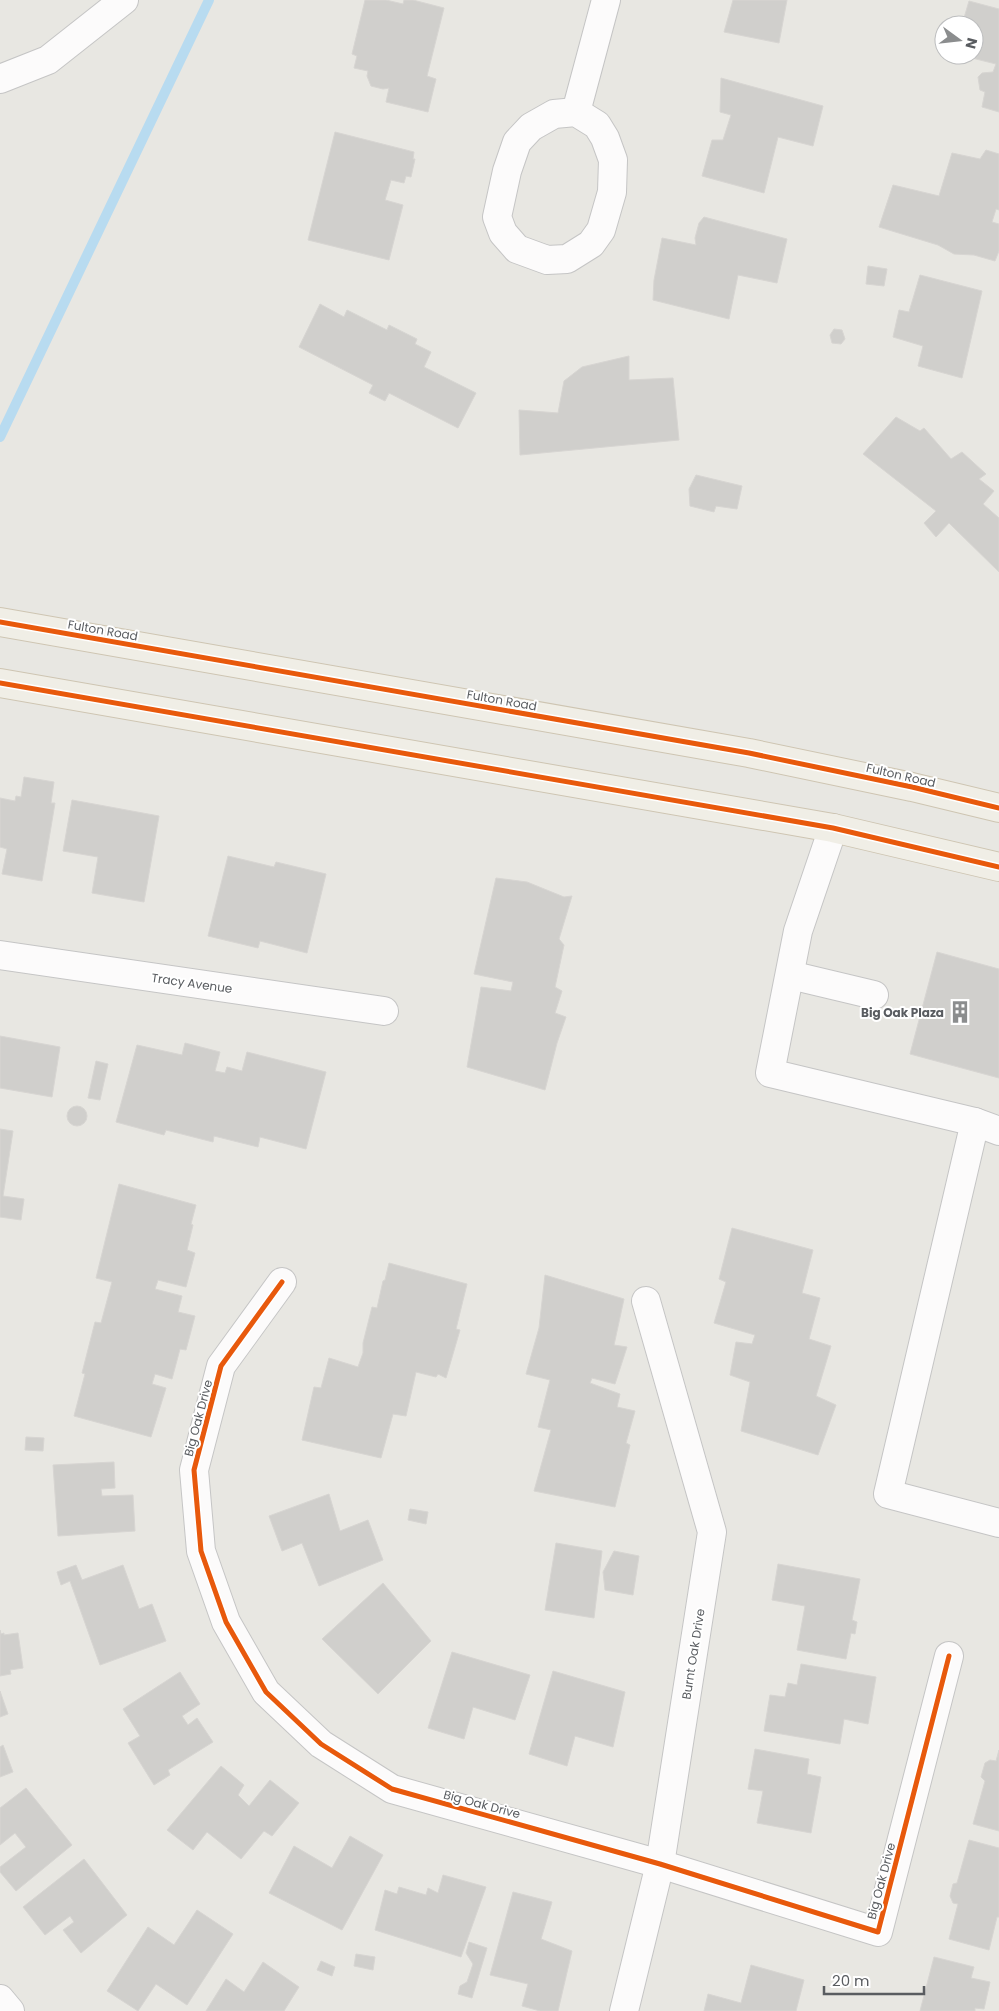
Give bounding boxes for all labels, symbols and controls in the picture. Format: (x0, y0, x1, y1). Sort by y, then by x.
north arrow (934, 15, 984, 65)
text: N (961, 36, 983, 51)
street label: Fulton Road (67, 615, 139, 645)
street label: Fulton Road (466, 685, 538, 715)
street label: Fulton Road (865, 759, 937, 791)
street label: Tracy Avenue (151, 969, 233, 997)
building icon: Big Oak Plaza (947, 999, 973, 1025)
place label: Big Oak Plaza (861, 1004, 944, 1021)
street label: Big Oak Drive (180, 1378, 216, 1458)
street label: Burnt Oak Drive (677, 1607, 709, 1701)
street label: Big Oak Drive (442, 1786, 522, 1822)
street label: Big Oak Drive (863, 1841, 899, 1921)
scale bar (824, 1964, 924, 1996)
text: 20 m (832, 1970, 870, 1991)

